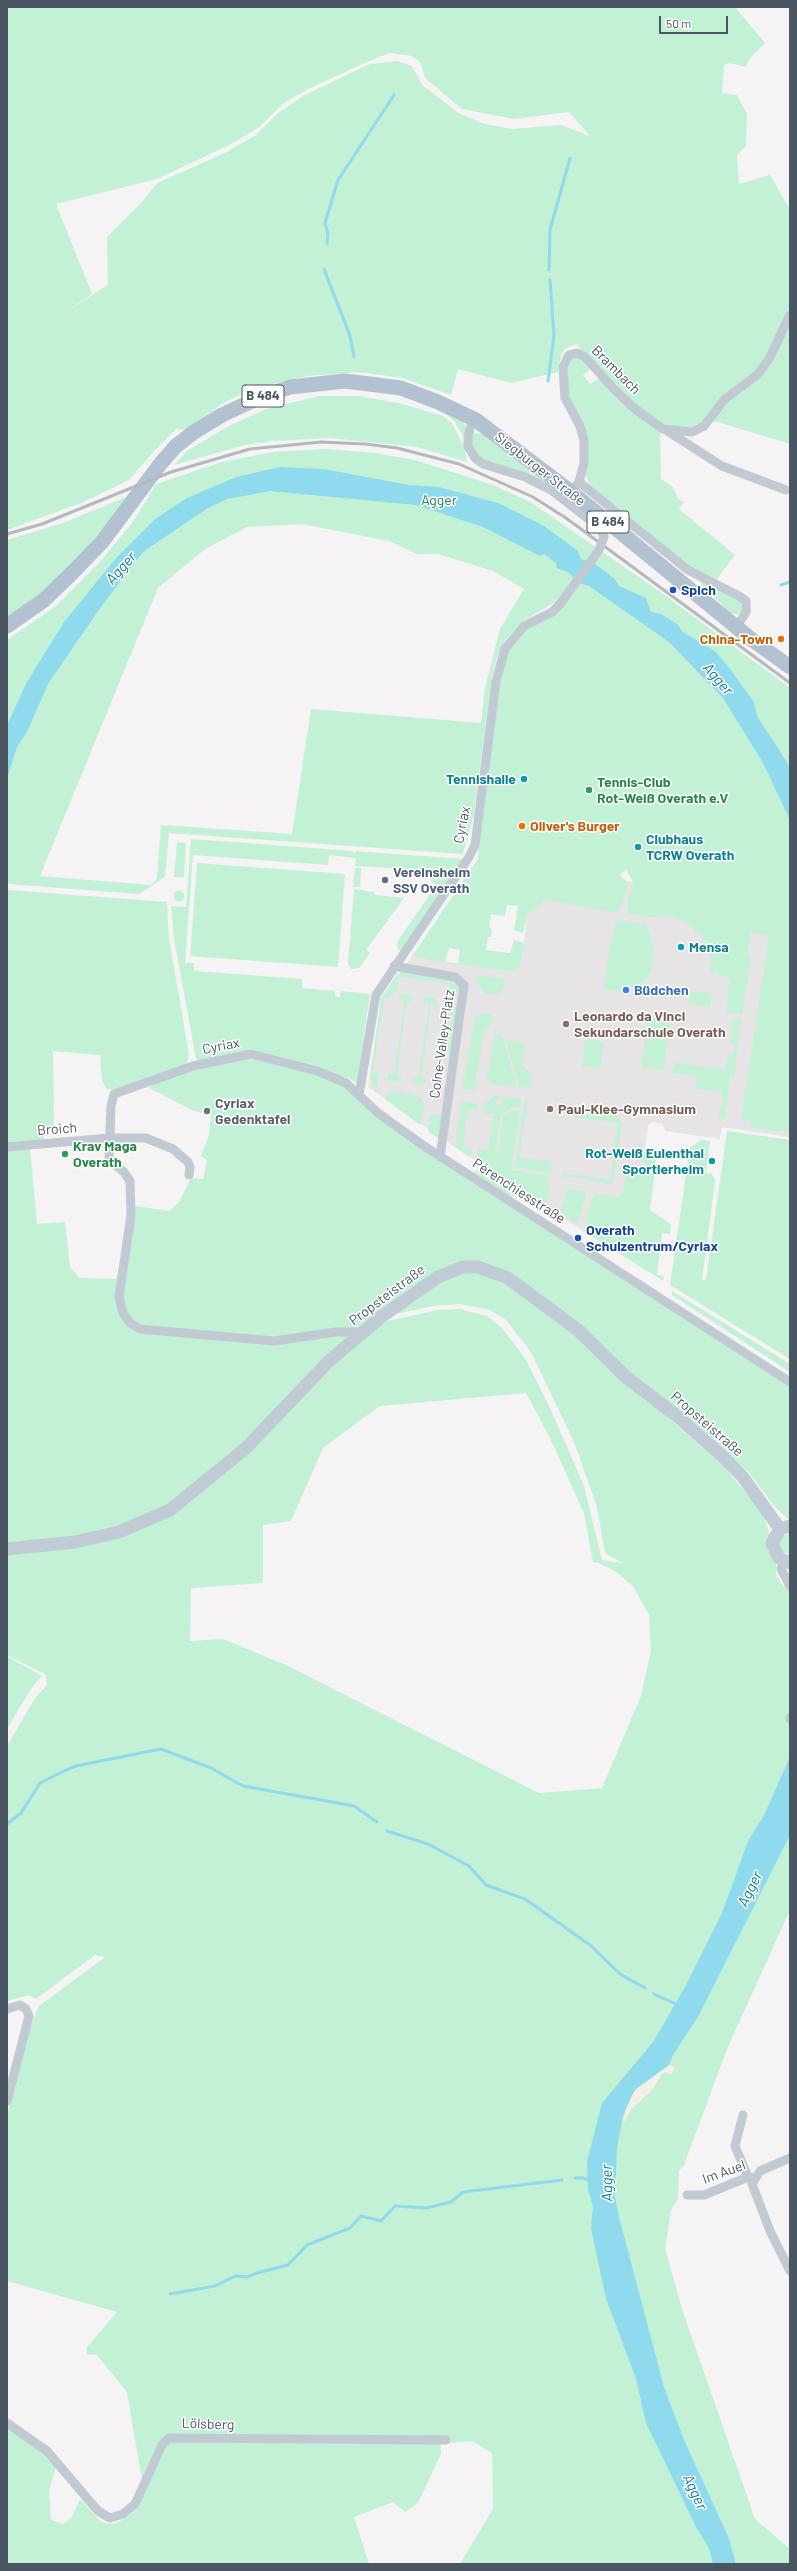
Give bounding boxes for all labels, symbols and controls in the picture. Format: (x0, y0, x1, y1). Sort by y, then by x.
scale bar (661, 8, 730, 34)
text: 50 m (666, 16, 691, 30)
street label: Brambach (588, 342, 644, 398)
road number: B 484 (242, 385, 284, 407)
street label: Siegburger Straße (491, 428, 589, 510)
park label: Agger (421, 492, 457, 508)
road number: B 484 (587, 511, 629, 533)
water label: Agger (102, 548, 140, 588)
place label: Spich (681, 582, 716, 598)
marker: Spich (668, 585, 678, 595)
place label: China-Town (700, 631, 773, 647)
marker: China-Town (776, 634, 786, 644)
water label: Agger (699, 659, 737, 699)
place label: Tennishalle (446, 771, 516, 787)
marker: Tennishalle (519, 774, 529, 784)
place label: Tennis-Club Rot-Weiß Overath e.V (597, 774, 728, 806)
marker: Tennis-Club Rot-Weiß Overath e.V (584, 785, 594, 795)
street label: Cyriax (450, 805, 474, 845)
place label: Oliver's Burger (530, 818, 620, 834)
marker: Oliver's Burger (517, 821, 527, 831)
place label: Clubhaus TCRW Overath (646, 831, 734, 864)
marker: Clubhaus TCRW Overath (633, 842, 643, 852)
place label: Vereinsheim SSV Overath (393, 864, 470, 896)
marker: Vereinsheim SSV Overath (380, 875, 390, 885)
place label: Mensa (689, 939, 729, 955)
marker: Mensa (676, 942, 686, 952)
place label: Büdchen (634, 982, 689, 998)
marker: Büdchen (621, 985, 631, 995)
street label: Colne-Valley-Platz (426, 988, 458, 1100)
place label: Leonardo da Vinci Sekundarschule Overath (574, 1008, 726, 1040)
marker: Leonardo da Vinci Sekundarschule Overath (561, 1019, 571, 1029)
street label: Cyriax (201, 1034, 241, 1058)
place label: Cyriax Gedenktafel (215, 1095, 290, 1128)
place label: Paul-Klee-Gymnasium (558, 1101, 696, 1117)
marker: Paul-Klee-Gymnasium (545, 1104, 555, 1114)
marker: Cyriax Gedenktafel (202, 1106, 212, 1116)
street label: Broich (37, 1119, 77, 1139)
place label: Krav Maga Overath (73, 1138, 137, 1170)
place label: Rot-Weiß Eulenthal Sportlerheim (585, 1145, 704, 1178)
marker: Krav Maga Overath (60, 1149, 70, 1159)
street label: Pérenchiesstraße (470, 1155, 568, 1227)
marker: Rot-Weiß Eulenthal Sportlerheim (707, 1156, 717, 1166)
place label: Overath Schulzentrum/Cyriax (586, 1222, 718, 1254)
marker: Overath Schulzentrum/Cyriax (573, 1233, 583, 1243)
street label: Propsteistraße (346, 1261, 428, 1329)
street label: Propsteistraße (667, 1388, 747, 1460)
water label: Agger (734, 1868, 766, 1910)
street label: Im Auel (700, 2156, 748, 2188)
water label: Agger (598, 2164, 616, 2202)
street label: Lölsberg (181, 2415, 235, 2433)
water label: Agger (679, 2471, 711, 2513)

